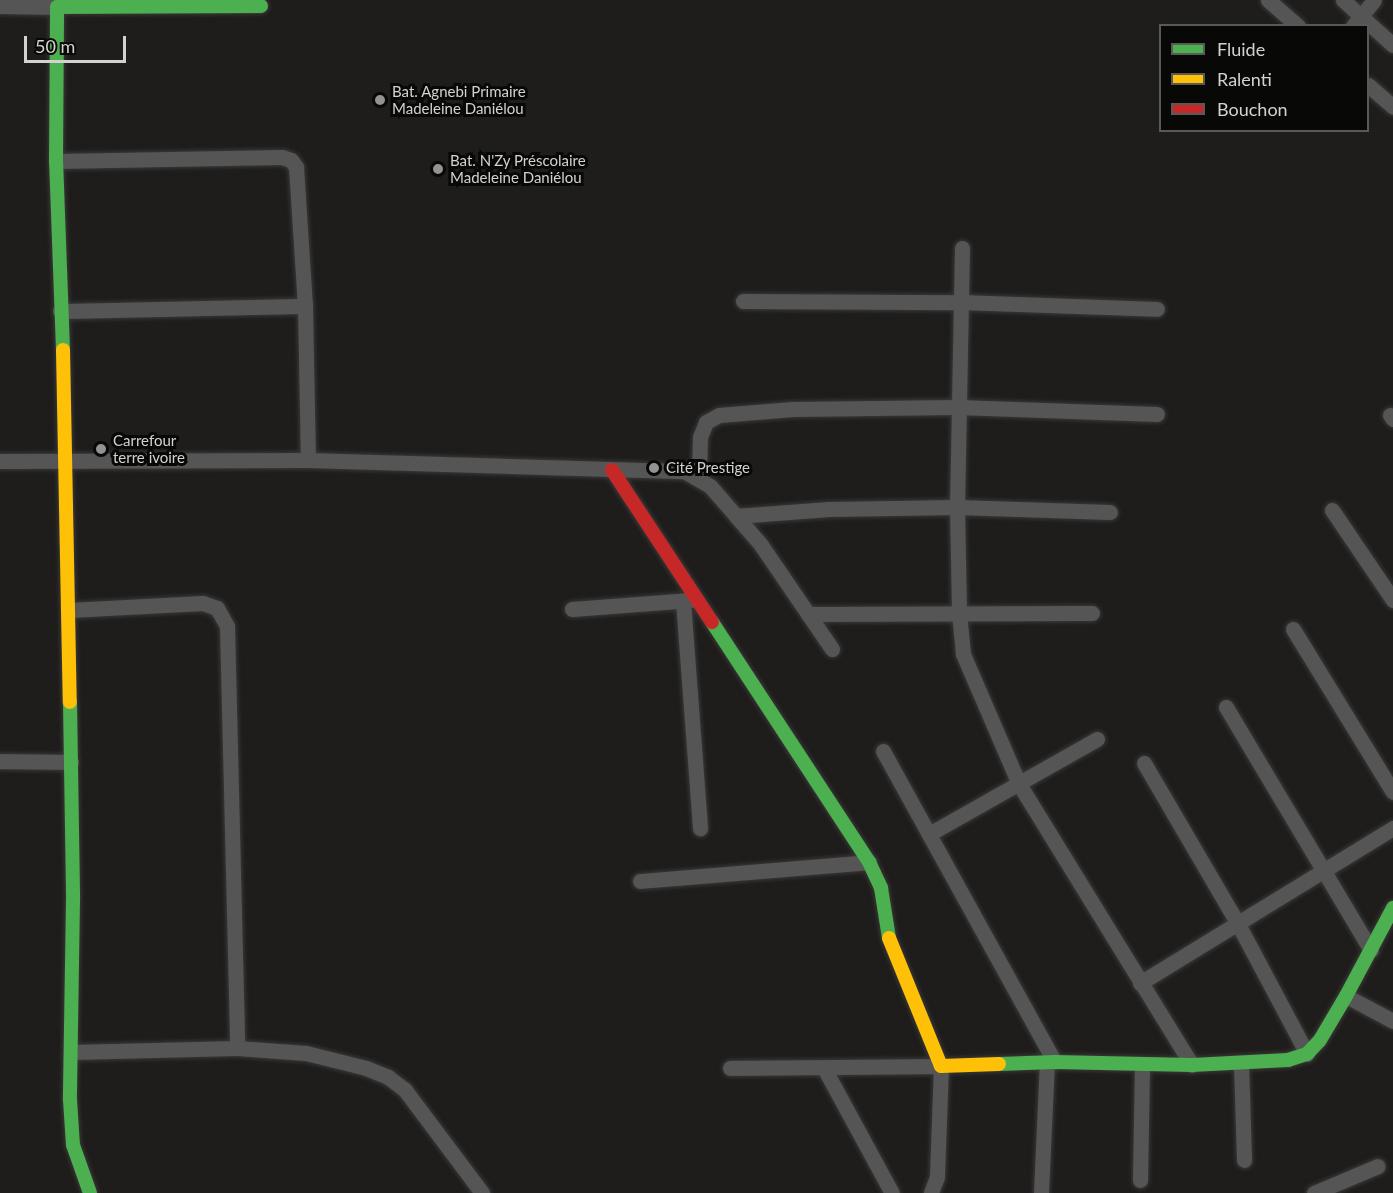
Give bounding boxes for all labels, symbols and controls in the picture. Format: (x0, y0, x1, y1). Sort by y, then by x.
scale bar (27, 24, 129, 62)
legend (1159, 24, 1369, 132)
text: 50 m (35, 35, 75, 57)
text: Fluide (1217, 38, 1265, 60)
text: Ralenti (1217, 68, 1272, 90)
place label: Bat. Agnebi Primaire Madeleine Daniélou (392, 82, 526, 117)
marker: Bat. Agnebi Primaire Madeleine Daniélou (373, 93, 387, 107)
text: Bouchon (1217, 98, 1288, 120)
place label: Bat. N'Zy Préscolaire Madeleine Daniélou (450, 151, 586, 186)
marker: Bat. N'Zy Préscolaire Madeleine Daniélou (431, 162, 445, 176)
place label: Carrefour terre ivoire (113, 431, 185, 466)
marker: Carrefour terre ivoire (94, 442, 108, 456)
place label: Cité Prestige (666, 459, 750, 477)
marker: Cité Prestige (647, 461, 661, 475)

